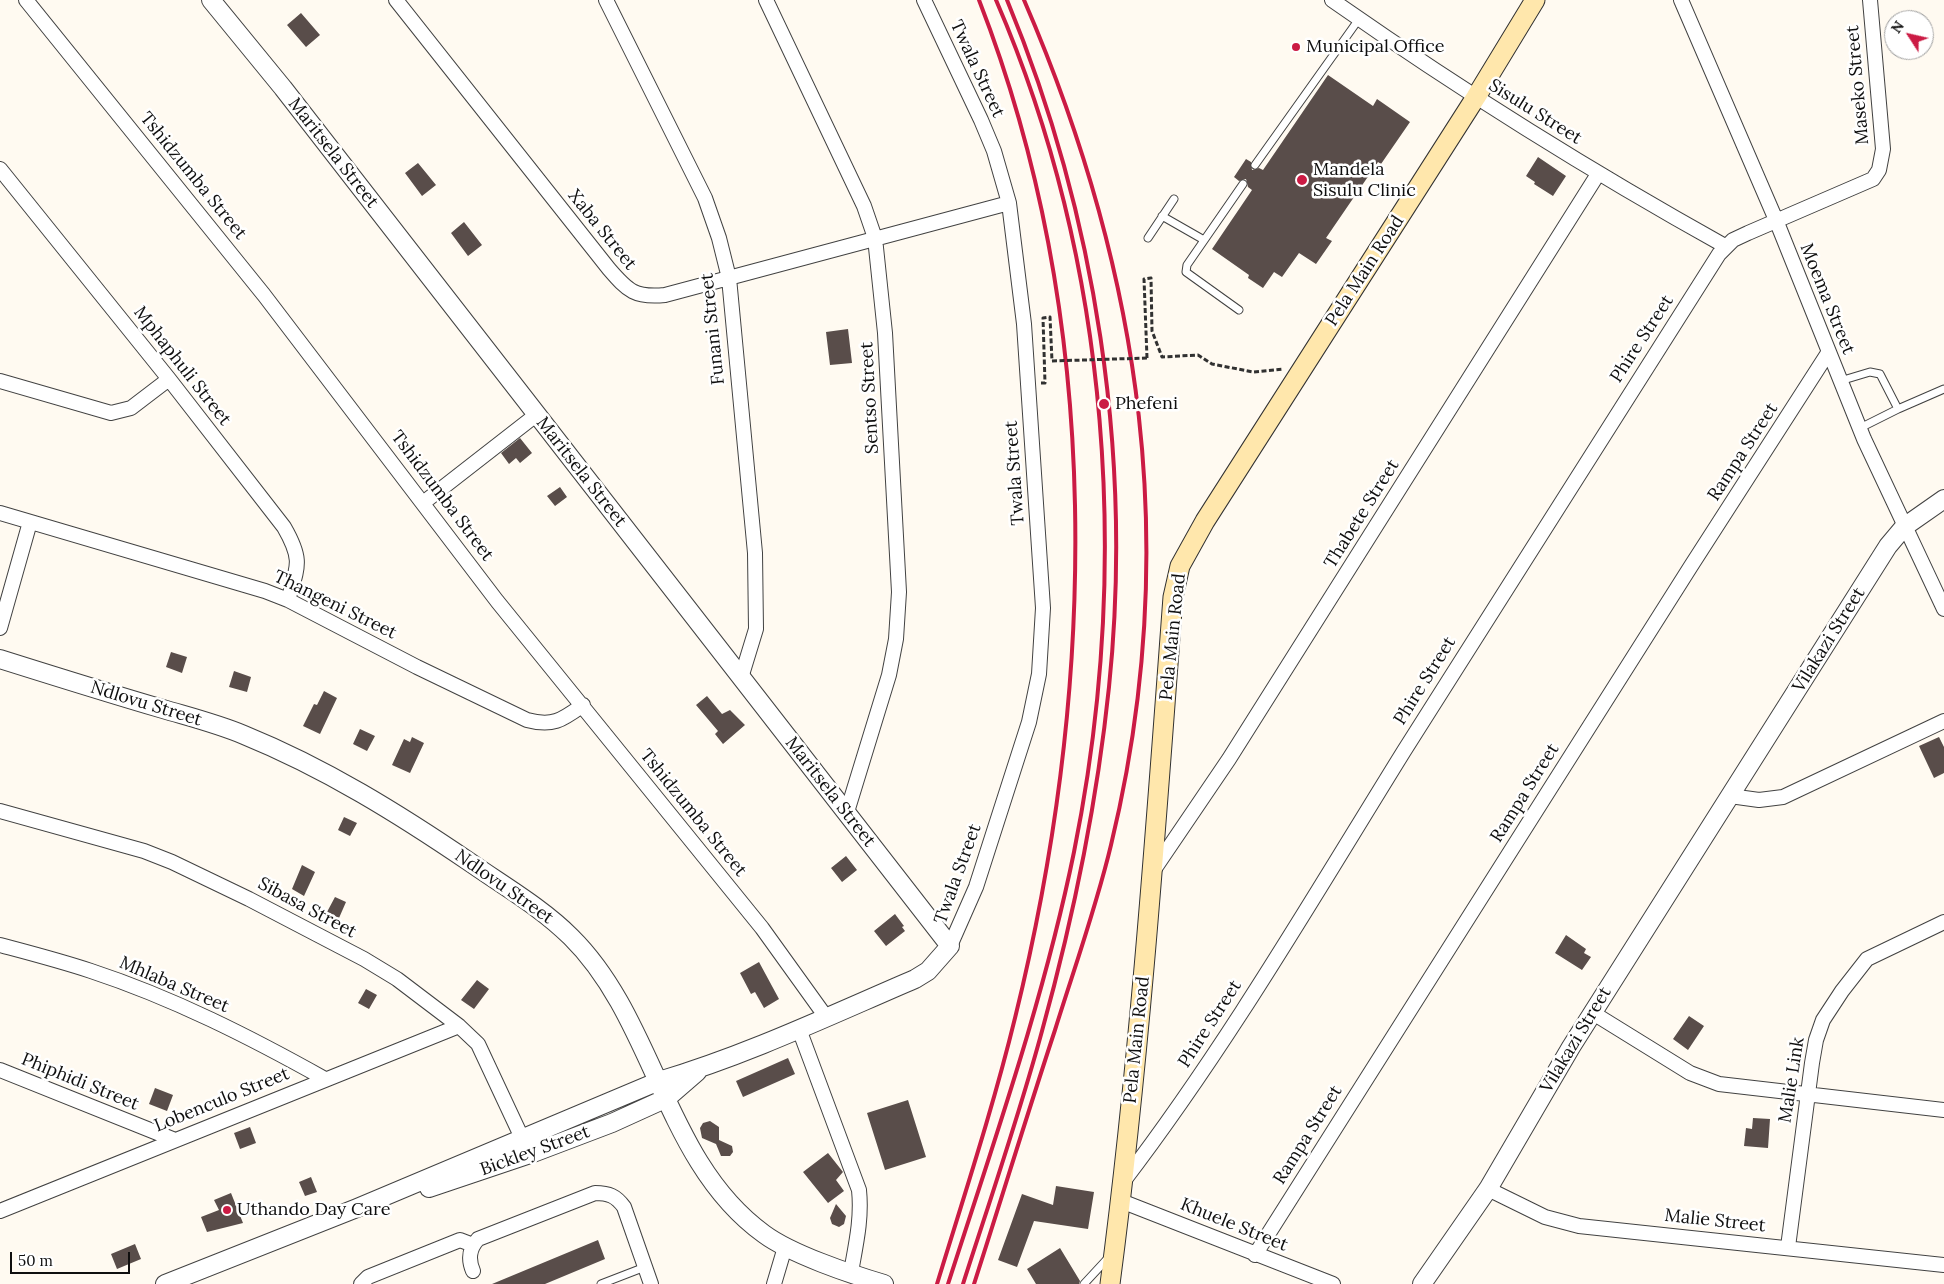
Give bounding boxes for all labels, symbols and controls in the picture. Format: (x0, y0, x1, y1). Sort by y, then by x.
north arrow (1884, 10, 1934, 60)
street label: Twala Street (945, 17, 1009, 121)
text: N (1887, 17, 1908, 37)
street label: Maseko Street (1842, 24, 1874, 146)
place label: Municipal Office (1306, 36, 1445, 58)
marker: Municipal Office (1290, 41, 1302, 53)
street label: Sisulu Street (1484, 75, 1586, 149)
street label: Maritsela Street (283, 94, 383, 212)
street label: Tshidzumba Street (135, 108, 251, 244)
place label: Mandela Sisulu Clinic (1313, 159, 1416, 202)
marker: Mandela Sisulu Clinic (1295, 173, 1309, 187)
street label: Xaba Street (563, 186, 641, 274)
street label: Pela Main Road (1321, 212, 1409, 330)
street label: Moema Street (1795, 240, 1859, 358)
street label: Funani Street (696, 272, 730, 386)
street label: Phire Street (1606, 291, 1678, 387)
street label: Mphaphuli Street (129, 302, 235, 430)
street label: Sentso Street (856, 341, 884, 455)
place label: Phefeni (1115, 393, 1178, 415)
marker: Phefeni (1097, 397, 1111, 411)
street label: Rampa Street (1703, 399, 1783, 505)
street label: Maritsela Street (531, 413, 631, 531)
street label: Twala Street (1001, 420, 1029, 526)
street label: Tshidzumba Street (386, 427, 498, 565)
street label: Thabete Street (1320, 456, 1404, 572)
street label: Thangeni Street (270, 566, 400, 644)
street label: Pela Main Road (1156, 572, 1190, 702)
street label: Vilakazi Street (1788, 584, 1870, 696)
street label: Phire Street (1389, 633, 1461, 729)
street label: Ndlovu Street (88, 677, 204, 731)
street label: Maritsela Street (780, 733, 880, 851)
street label: Rampa Street (1486, 740, 1564, 846)
street label: Tshidzumba Street (635, 745, 751, 881)
street label: Twala Street (930, 821, 986, 927)
street label: Ndlovu Street (451, 845, 557, 929)
street label: Sibasa Street (254, 873, 360, 943)
street label: Mhlaba Street (116, 952, 232, 1018)
street label: Pela Main Road (1120, 975, 1154, 1105)
street label: Phire Street (1174, 976, 1246, 1072)
street label: Vilakazi Street (1536, 983, 1616, 1097)
street label: Malie Link (1775, 1036, 1809, 1124)
street label: Phiphidi Street (18, 1049, 142, 1115)
street label: Lobenculo Street (151, 1063, 293, 1137)
street label: Rampa Street (1269, 1082, 1347, 1188)
street label: Bickley Street (477, 1121, 593, 1181)
street label: Khuele Street (1177, 1194, 1291, 1256)
place label: Uthando Day Care (237, 1199, 390, 1221)
marker: Uthando Day Care (221, 1204, 233, 1216)
street label: Malie Street (1664, 1205, 1766, 1237)
scale bar (12, 1242, 132, 1274)
text: 50 m (18, 1251, 53, 1270)

